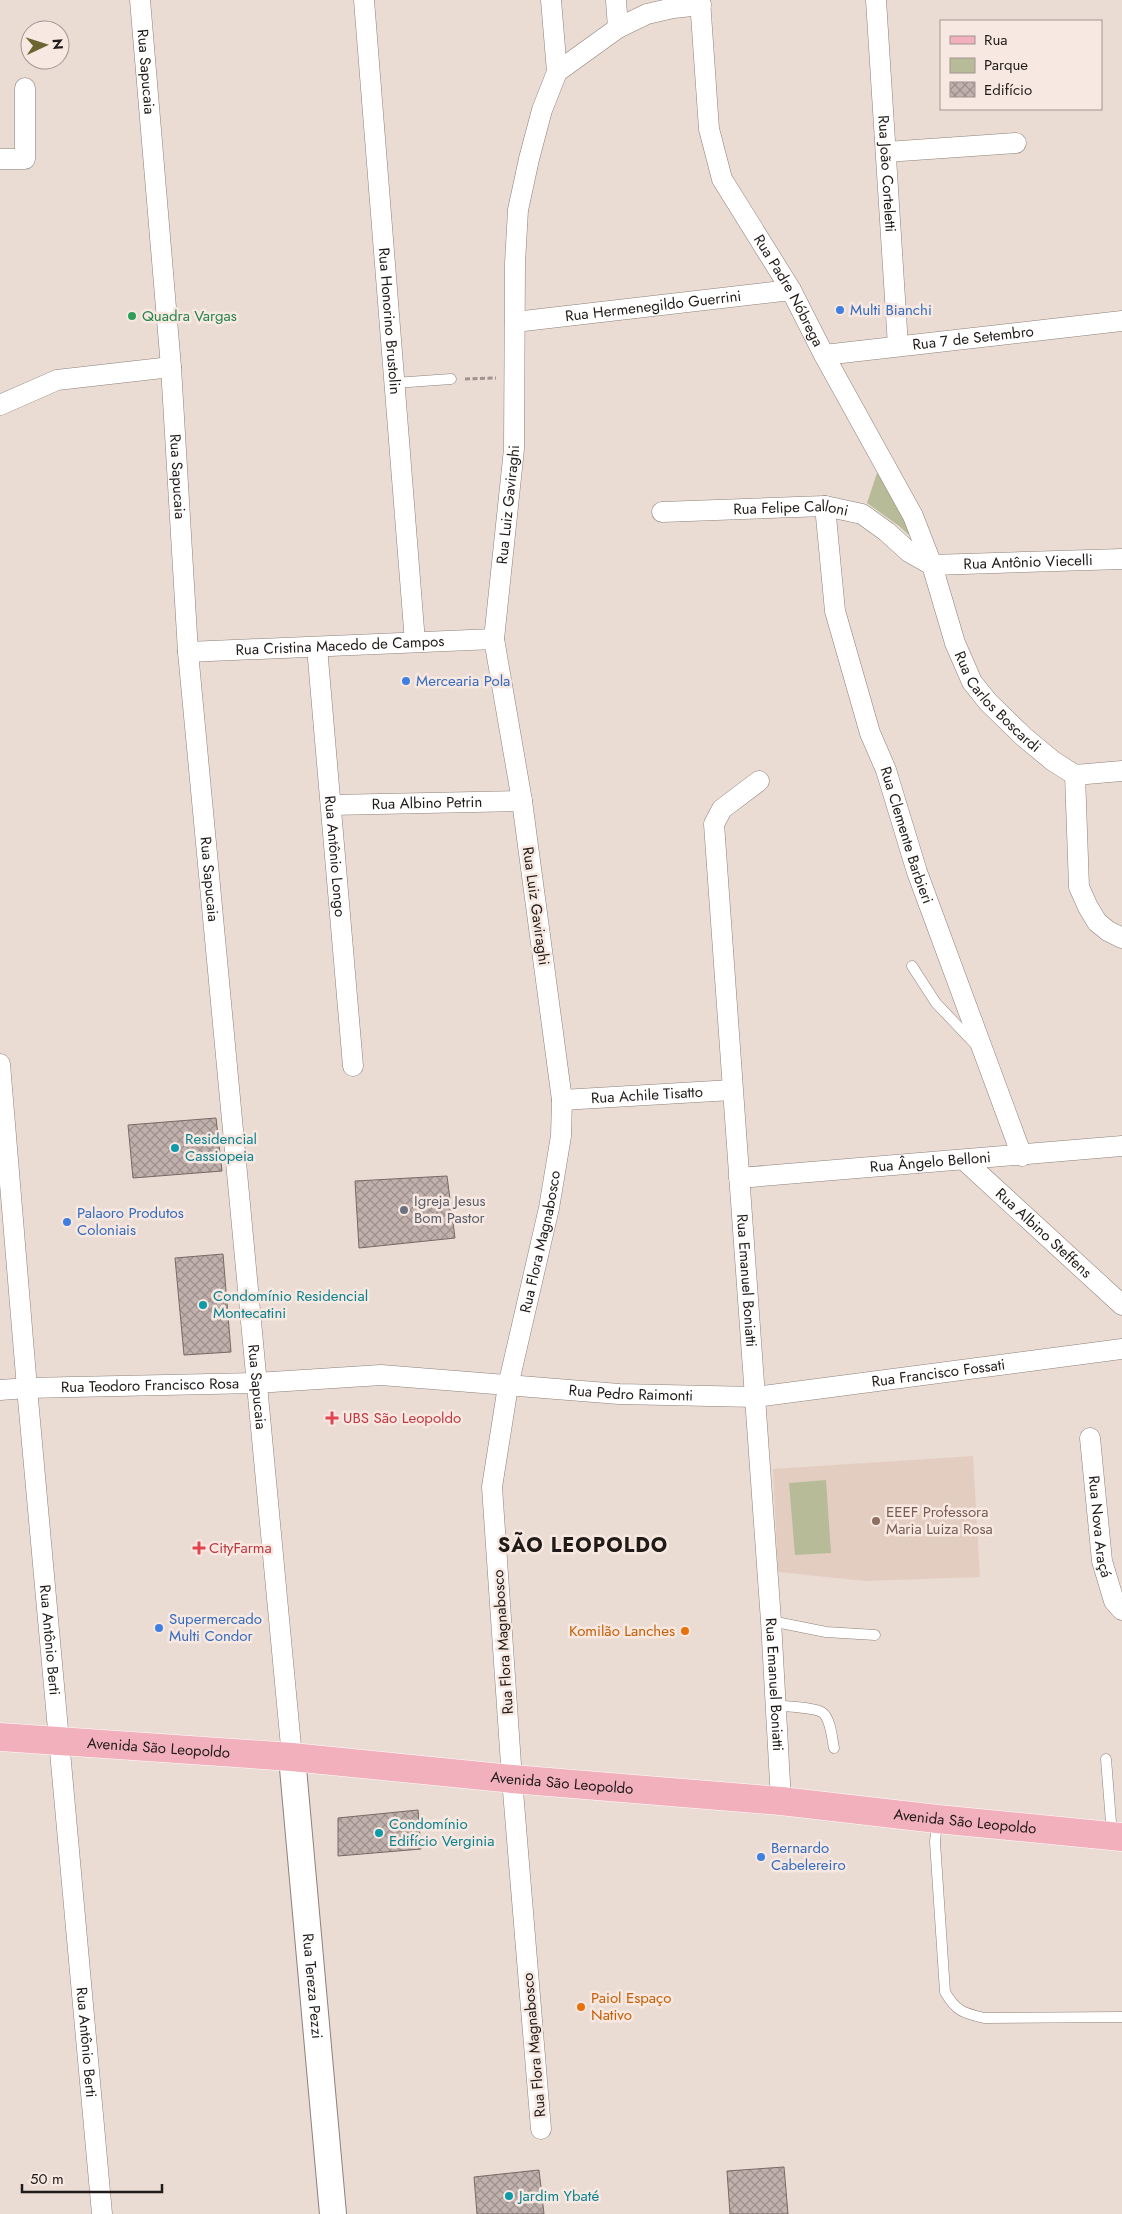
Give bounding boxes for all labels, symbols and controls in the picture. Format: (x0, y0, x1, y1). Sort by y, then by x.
north arrow (20, 20, 70, 70)
legend (940, 20, 1102, 110)
street label: Rua Sapucaia (132, 28, 161, 115)
text: Rua (984, 29, 1008, 51)
text: N (48, 38, 68, 50)
text: Parque (984, 54, 1028, 76)
text: Edifício (984, 79, 1032, 101)
street label: Rua João Corteletti (872, 114, 902, 233)
street label: Rua Padre Nóbrega (748, 230, 829, 350)
street label: Rua Honorino Brustolin (373, 247, 406, 395)
street label: Rua Hermenegildo Guerrini (564, 285, 742, 327)
place label: Multi Bianchi (850, 299, 932, 321)
marker: Multi Bianchi (834, 304, 846, 316)
place label: Quadra Vargas (142, 305, 237, 327)
marker: Quadra Vargas (126, 310, 138, 322)
street label: Rua 7 de Setembro (911, 320, 1035, 356)
street label: Rua Sapucaia (164, 433, 191, 520)
street label: Rua Luiz Gaviraghi (491, 445, 525, 565)
street label: Rua Felipe Calloni (733, 495, 850, 522)
street label: Rua Antônio Viecelli (963, 549, 1093, 575)
street label: Rua Cristina Macedo de Campos (235, 630, 445, 661)
street label: Rua Carlos Boscardi (949, 648, 1046, 758)
place label: Mercearia Pola (416, 670, 510, 692)
marker: Mercearia Pola (400, 675, 412, 687)
street label: Rua Clemente Barbieri (875, 764, 939, 907)
street label: Rua Albino Petrin (371, 791, 482, 815)
street label: Rua Antônio Longo (319, 795, 351, 918)
street label: Rua Sapucaia (194, 836, 224, 923)
street label: Rua Luiz Gaviraghi (517, 845, 555, 967)
street label: Rua Achile Tisatto (590, 1081, 703, 1109)
place label: Residencial Cassiopeia (185, 1128, 257, 1167)
marker: Residencial Cassiopeia (169, 1142, 181, 1154)
street label: Rua Ângelo Belloni (869, 1146, 992, 1178)
street label: Rua Flora Magnabosco (514, 1169, 566, 1315)
street label: Rua Albino Steffens (990, 1183, 1097, 1283)
place label: Igreja Jesus Bom Pastor (414, 1190, 486, 1229)
place label: Palaoro Produtos Coloniais (77, 1202, 184, 1241)
marker: Igreja Jesus Bom Pastor (398, 1204, 410, 1216)
street label: Rua Emanuel Boniatti (731, 1213, 762, 1348)
marker: Palaoro Produtos Coloniais (61, 1216, 73, 1228)
place label: Condomínio Residencial Montecatini (213, 1285, 368, 1324)
marker: Condomínio Residencial Montecatini (197, 1299, 209, 1311)
street label: Rua Sapucaia (242, 1343, 272, 1431)
street label: Rua Francisco Fossati (870, 1353, 1006, 1393)
street label: Rua Teodoro Francisco Rosa (61, 1372, 239, 1398)
street label: Rua Pedro Raimonti (568, 1379, 693, 1407)
place label: UBS São Leopoldo (343, 1407, 461, 1429)
marker: UBS São Leopoldo (325, 1411, 339, 1425)
street label: Rua Nova Araçá (1083, 1474, 1117, 1580)
place label: EEEF Professora Maria Luiza Rosa (886, 1501, 993, 1540)
marker: EEEF Professora Maria Luiza Rosa (870, 1515, 882, 1527)
district label: SÃO LEOPOLDO (498, 1531, 668, 1560)
place label: CityFarma (209, 1537, 272, 1559)
marker: CityFarma (193, 1542, 205, 1554)
street label: Rua Flora Magnabosco (487, 1569, 519, 1715)
street label: Rua Antônio Berti (34, 1584, 66, 1696)
place label: Supermercado Multi Condor (169, 1608, 262, 1647)
street label: Rua Emanuel Boniatti (760, 1617, 789, 1752)
place label: Komilão Lanches (569, 1620, 675, 1642)
marker: Supermercado Multi Condor (153, 1622, 165, 1634)
marker: Komilão Lanches (679, 1625, 691, 1637)
street label: Avenida São Leopoldo (86, 1732, 231, 1764)
street label: Avenida São Leopoldo (490, 1766, 634, 1800)
street label: Avenida São Leopoldo (893, 1803, 1038, 1840)
place label: Condomínio Edifício Verginia (389, 1813, 494, 1852)
marker: Condomínio Edifício Verginia (373, 1827, 385, 1839)
place label: Bernardo Cabelereiro (771, 1837, 846, 1876)
marker: Bernardo Cabelereiro (755, 1851, 767, 1863)
street label: Rua Tereza Pezzi (297, 1932, 328, 2040)
street label: Rua Flora Magnabosco (517, 1972, 551, 2118)
street label: Rua Antônio Berti (70, 1986, 102, 2098)
place label: Paiol Espaço Nativo (591, 1987, 671, 2026)
marker: Paiol Espaço Nativo (575, 2001, 587, 2013)
scale bar (22, 2162, 162, 2194)
text: 50 m (30, 2168, 64, 2190)
place label: Jardim Ybaté (517, 2185, 599, 2207)
marker: Jardim Ybaté (503, 2190, 515, 2202)

